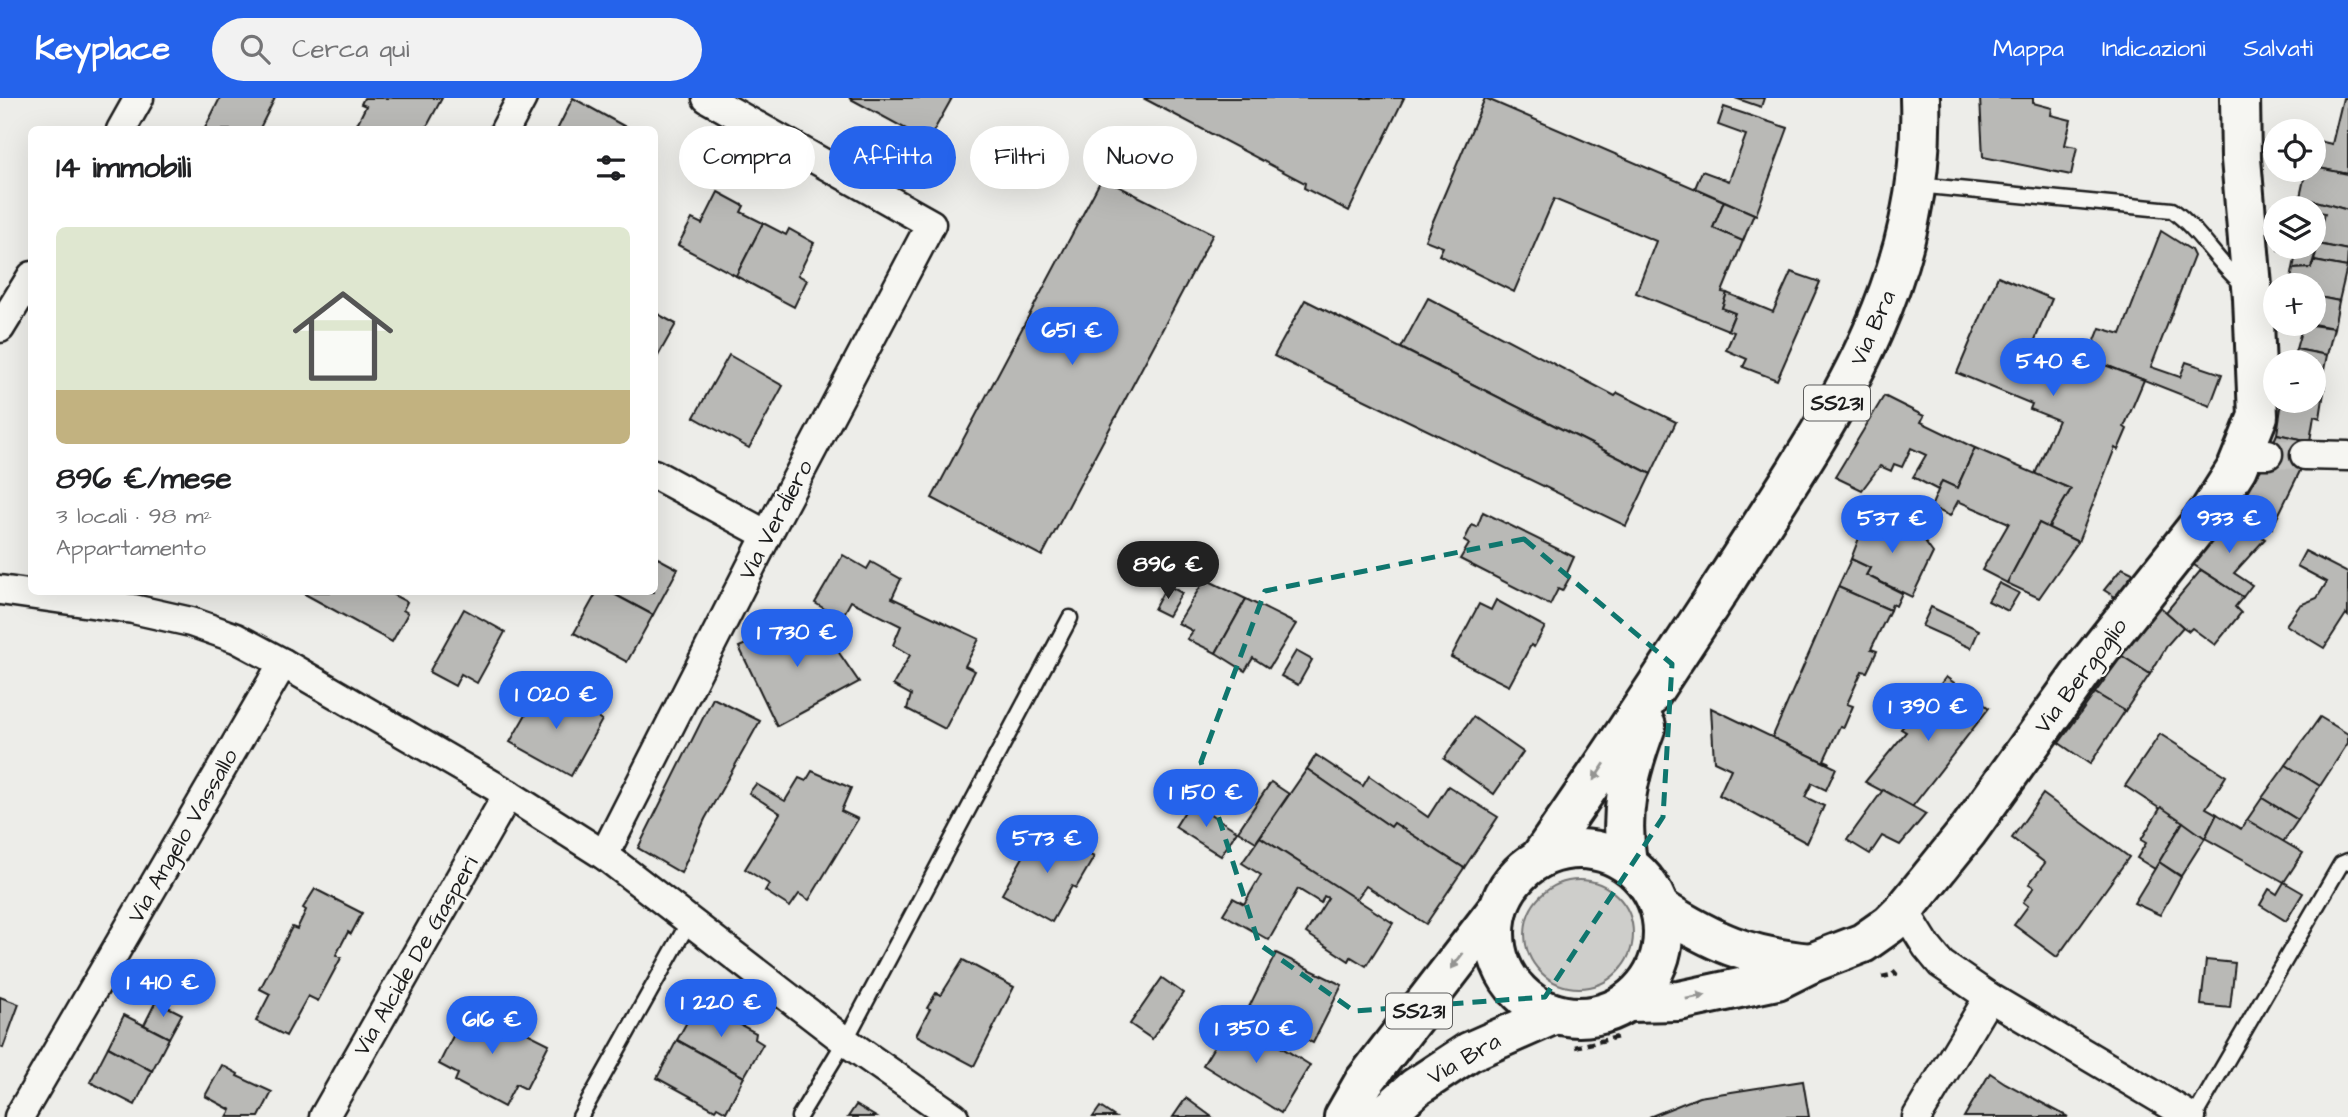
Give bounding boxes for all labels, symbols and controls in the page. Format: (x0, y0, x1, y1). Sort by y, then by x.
search box (212, 18, 702, 81)
text: Keyplace (35, 26, 170, 72)
icon: search (236, 30, 274, 68)
text: Cerca qui (292, 31, 409, 67)
text: Mappa (1993, 32, 2064, 66)
text: Indicazioni (2102, 32, 2206, 66)
text: Salvati (2244, 32, 2313, 66)
map controls (2263, 119, 2326, 413)
button: locate (2263, 119, 2326, 182)
chip: Compra (679, 126, 815, 189)
chip: Affitta (829, 126, 956, 189)
chip: Filtri (970, 126, 1069, 189)
chip: Nuovo (1083, 126, 1197, 189)
text: 14 immobili (56, 147, 191, 189)
icon: filters (592, 149, 630, 187)
button: layers (2263, 196, 2326, 259)
icon: home (280, 273, 406, 399)
button: + (2263, 273, 2326, 336)
street label: Via Bra (1842, 285, 1904, 371)
pin: 651 € (1023, 308, 1121, 367)
text: 651 € (1041, 314, 1103, 346)
pin: 540 € (2004, 338, 2102, 398)
text: 540 € (2016, 345, 2090, 377)
button: − (2263, 350, 2326, 413)
road number: SS231 (1804, 386, 1870, 420)
street label: Via Verdiero (731, 454, 821, 586)
text: 896 €/mese (56, 458, 232, 500)
pin: 537 € (1843, 496, 1941, 555)
pin: 933 € (2180, 496, 2278, 555)
text: 3 locali · 98 m² (56, 500, 212, 532)
text: 537 € (1857, 502, 1927, 534)
text: 933 € (2197, 502, 2261, 534)
text: Appartamento (56, 532, 206, 564)
pin: 896 € (1119, 542, 1217, 601)
text: 896 € (1133, 548, 1203, 580)
pin: 1 730 € (732, 610, 862, 669)
street label: Via Bergoglio (2027, 612, 2136, 741)
text: 1 730 € (757, 616, 837, 648)
pin: 1 020 € (491, 672, 621, 731)
text: 1 020 € (515, 678, 597, 710)
pin: 1 390 € (1863, 684, 1993, 743)
text: 1 390 € (1889, 690, 1967, 722)
street label: Via Angelo Vassallo (120, 743, 247, 929)
one-way arrow (1592, 763, 1606, 781)
pin: 1 150 € (1141, 770, 1271, 829)
text: 1 150 € (1169, 776, 1243, 808)
pin: 573 € (998, 816, 1096, 875)
text: 573 € (1012, 822, 1082, 854)
street label: Via Alcide De Gasperi (346, 850, 487, 1062)
one-way arrow (1450, 952, 1465, 970)
pin: 1 410 € (98, 960, 228, 1019)
text: 1 410 € (127, 966, 199, 998)
pin: 1 220 € (656, 979, 786, 1039)
text: 1 220 € (681, 986, 761, 1018)
one-way arrow (1685, 992, 1707, 1003)
road number: SS231 (1386, 993, 1452, 1028)
pin: 616 € (443, 996, 541, 1056)
text: 616 € (462, 1003, 522, 1035)
pin: 1 350 € (1191, 1006, 1321, 1065)
text: 1 350 € (1215, 1012, 1297, 1044)
street label: Via Bra (1422, 1025, 1507, 1093)

